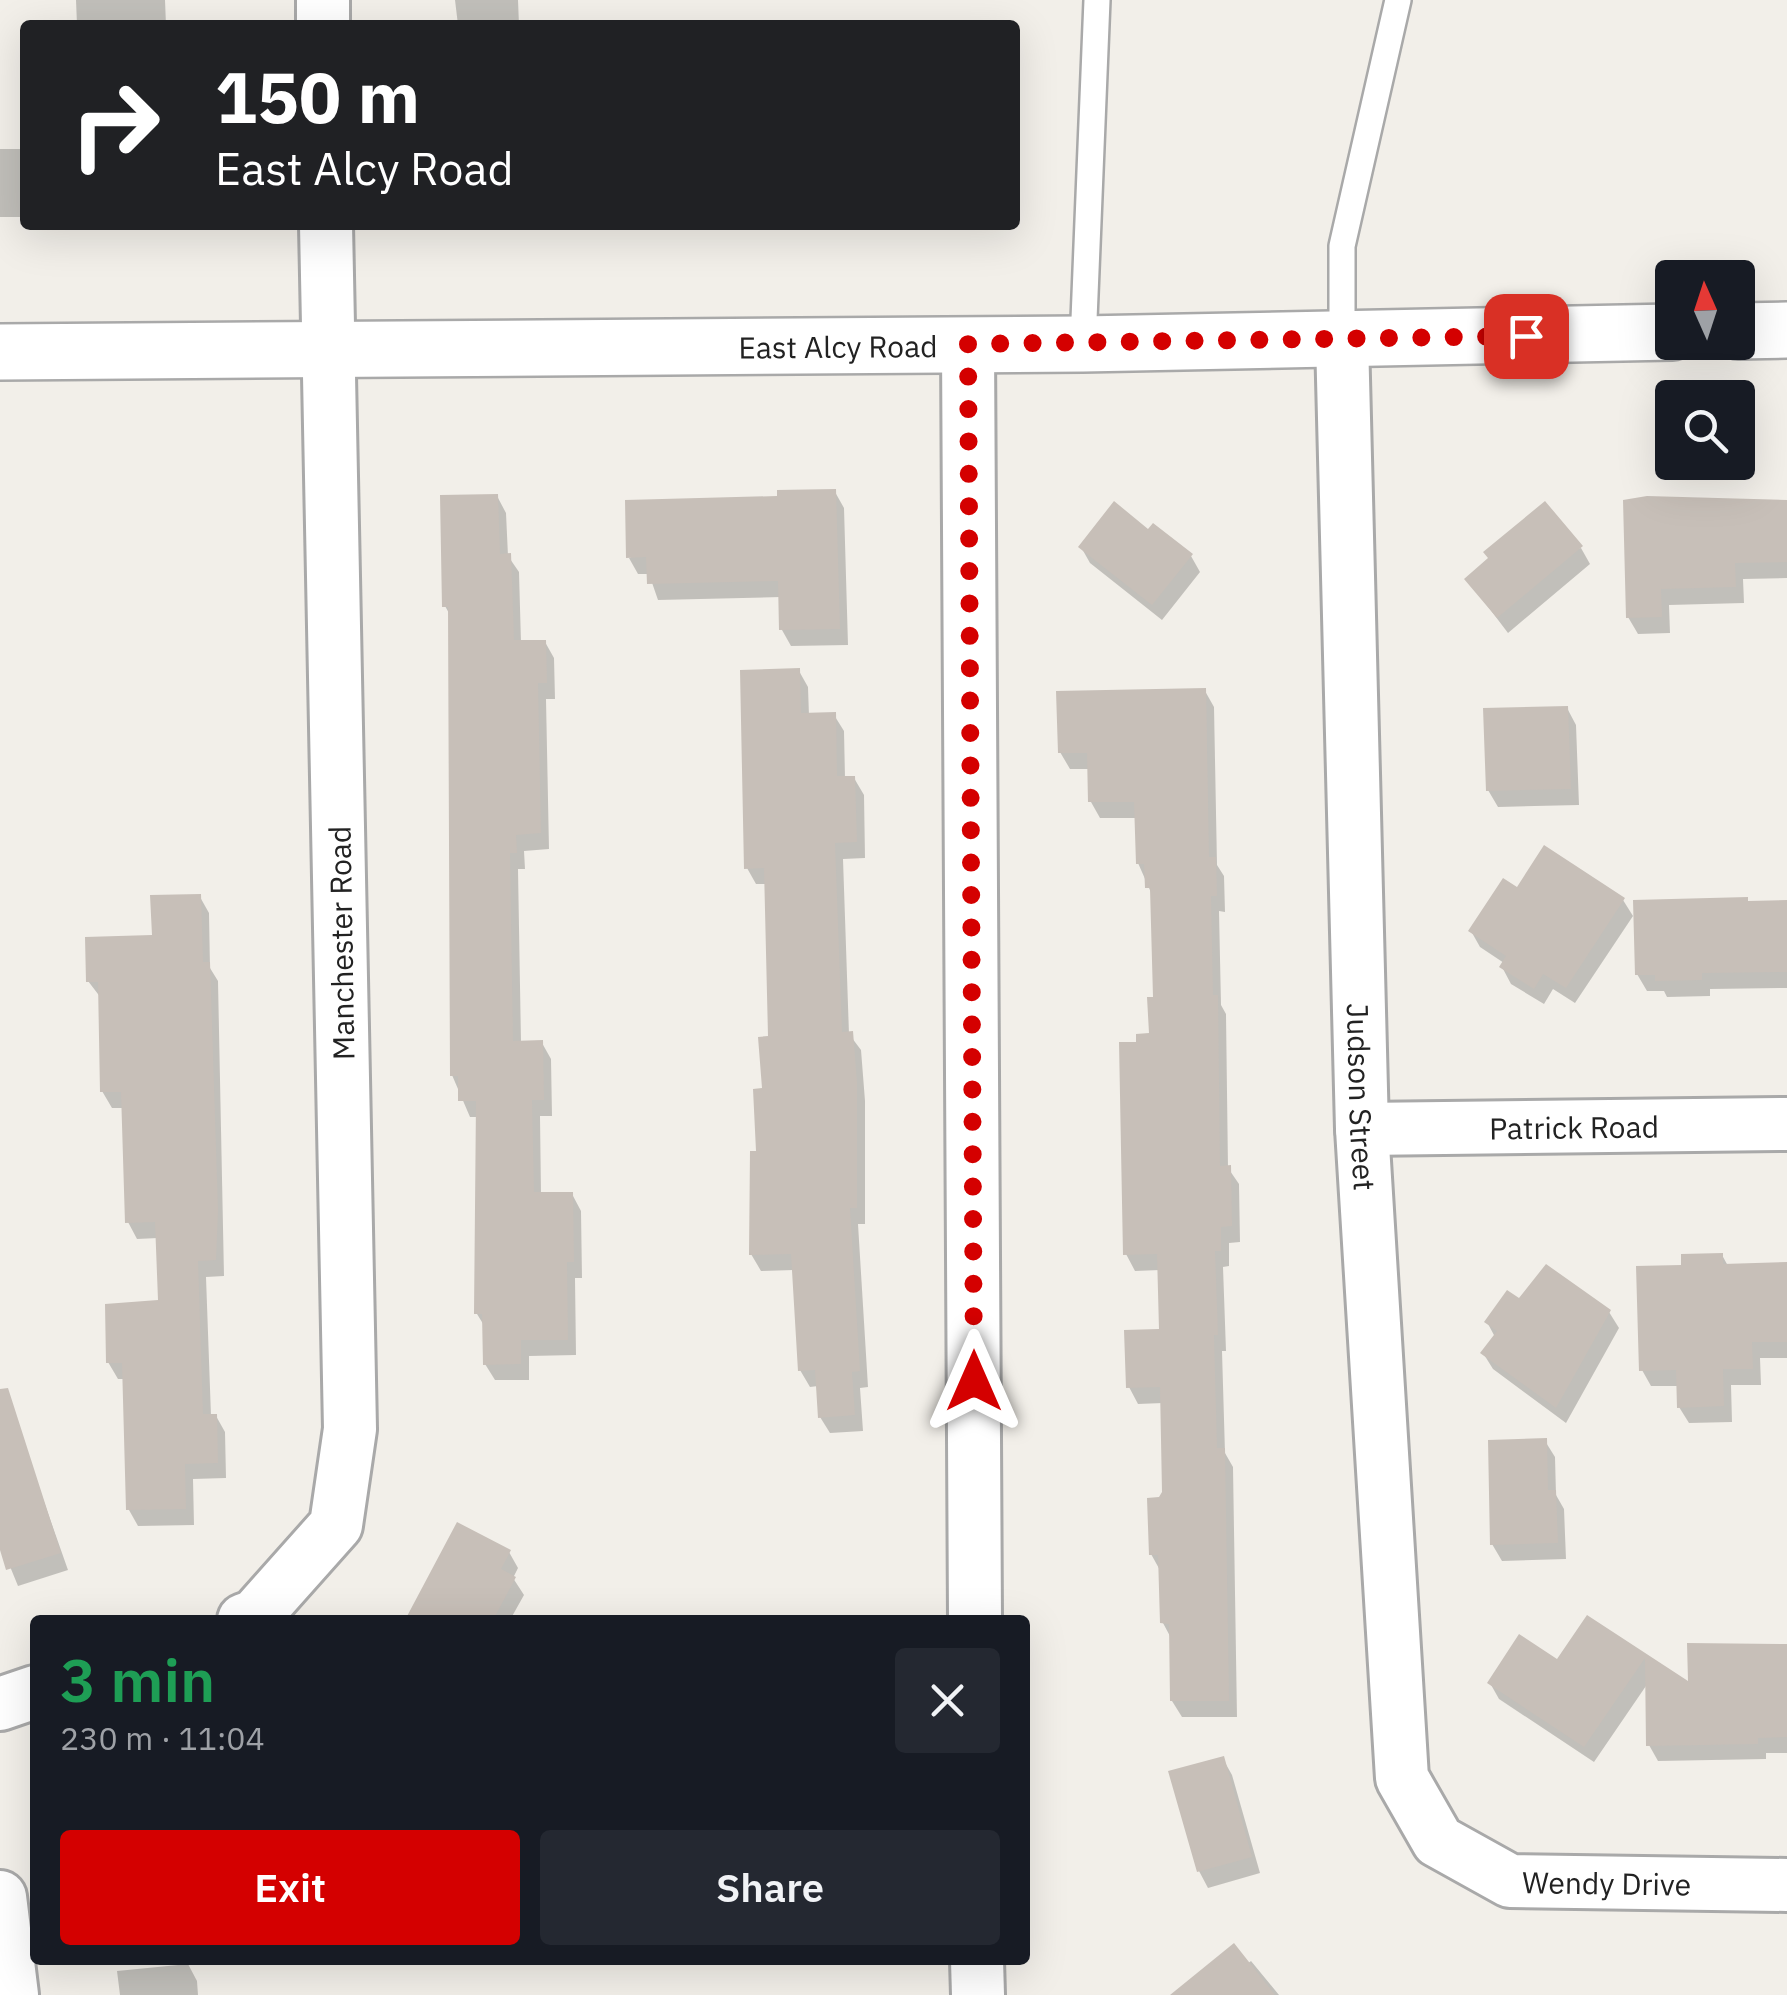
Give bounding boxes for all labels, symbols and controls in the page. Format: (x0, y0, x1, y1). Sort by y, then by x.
text: 150 m (215, 51, 420, 142)
icon: right (50, 60, 180, 190)
text: East Alcy Road (215, 139, 514, 197)
north arrow (1655, 260, 1755, 360)
map controls (1655, 260, 1755, 480)
pin (1484, 294, 1569, 379)
icon: arrive (1499, 309, 1554, 364)
street label: East Alcy Road (738, 326, 938, 366)
button: search (1655, 380, 1755, 480)
street label: Manchester Road (319, 825, 363, 1061)
street label: Judson Street (1339, 1002, 1385, 1192)
street label: Patrick Road (1489, 1106, 1659, 1147)
position arrow (922, 1329, 1026, 1433)
text: 3 min (60, 1640, 215, 1719)
button: close (895, 1648, 1000, 1753)
text: 230 m · 11:04 (60, 1717, 265, 1759)
button: Exit (60, 1830, 520, 1945)
button: Share (540, 1830, 1000, 1945)
street label: Wendy Drive (1522, 1862, 1691, 1903)

